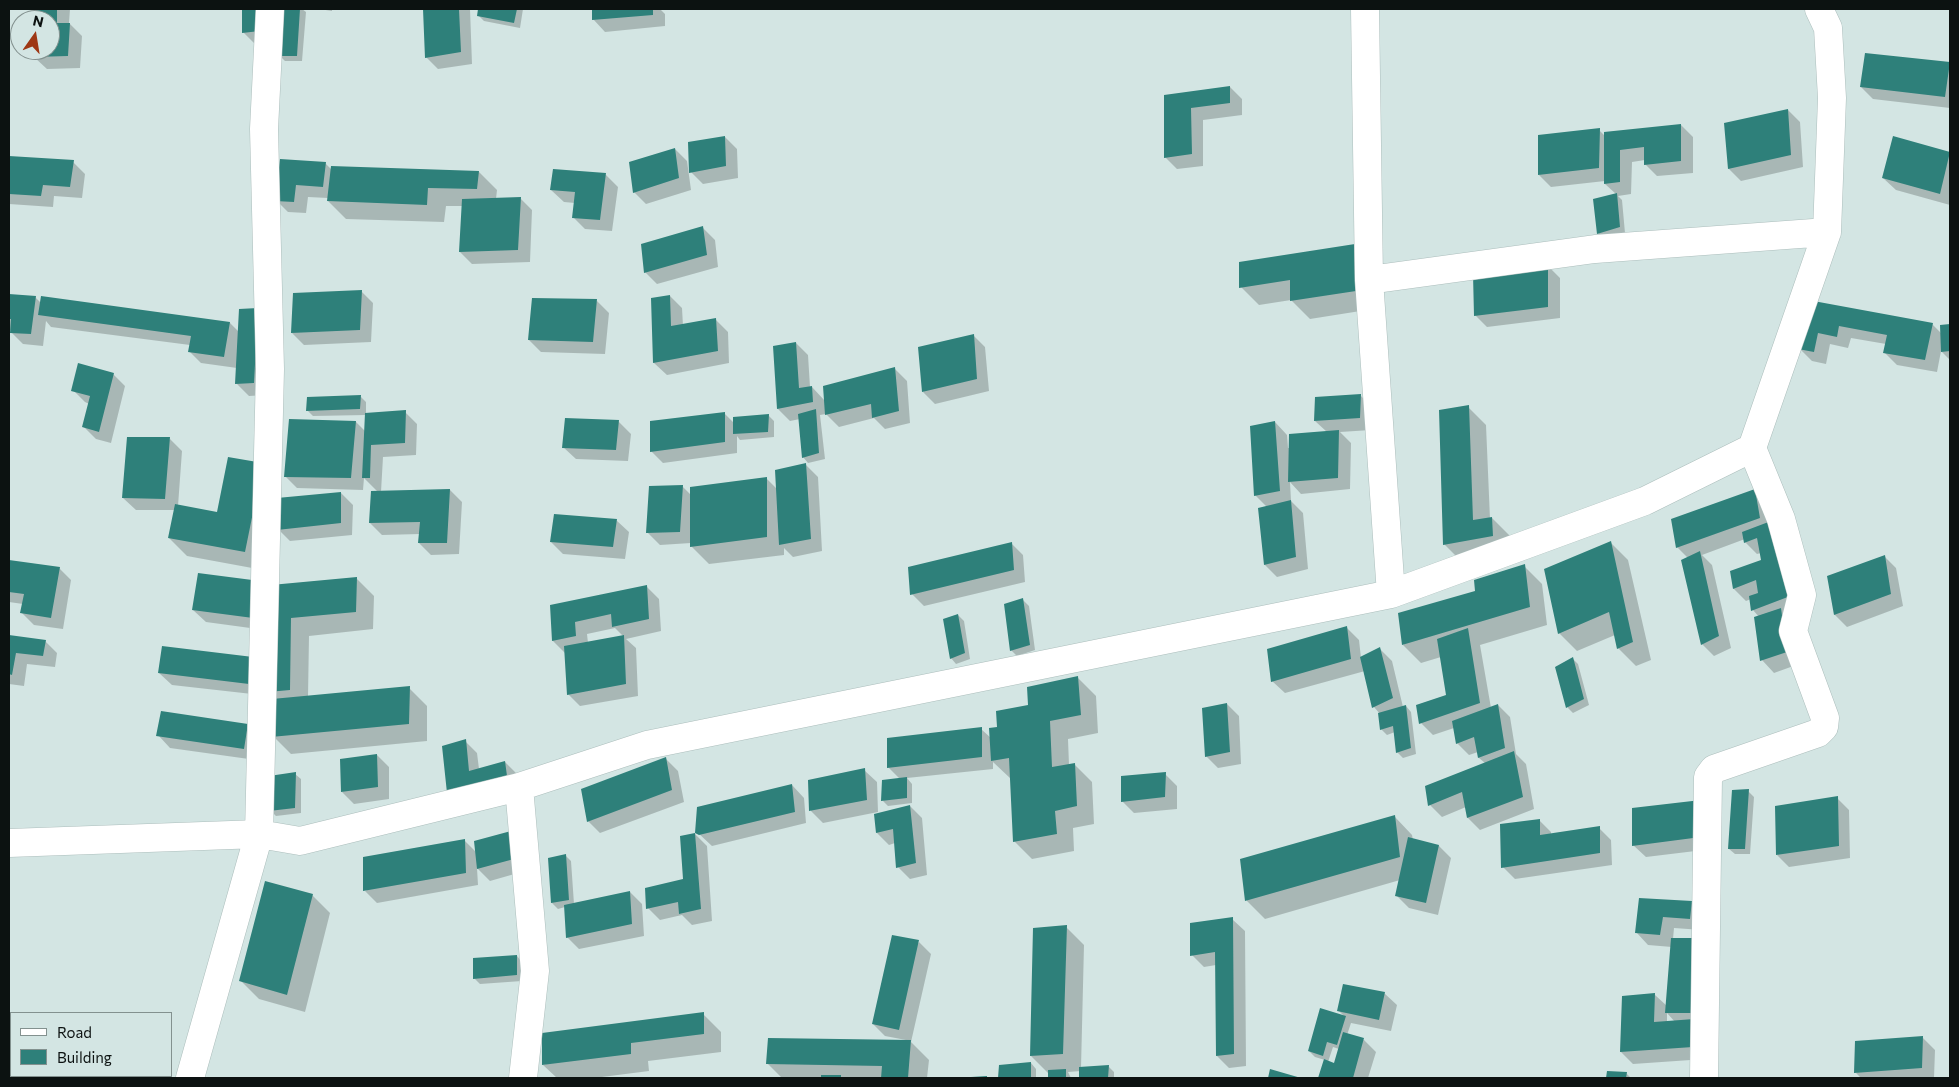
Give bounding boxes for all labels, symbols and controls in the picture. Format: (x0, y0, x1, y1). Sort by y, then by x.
north arrow (10, 10, 60, 60)
text: N (31, 11, 45, 30)
legend (10, 1012, 172, 1077)
text: Road (57, 1023, 92, 1041)
text: Building (57, 1048, 112, 1066)

